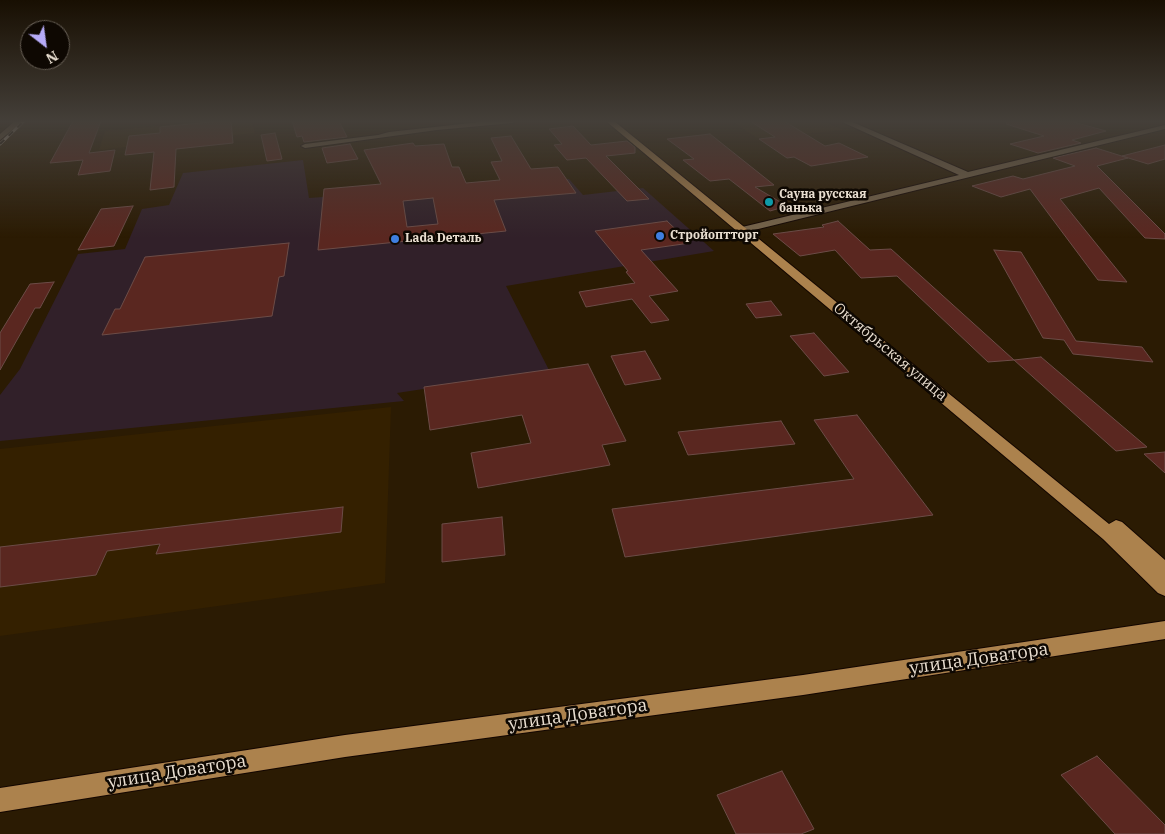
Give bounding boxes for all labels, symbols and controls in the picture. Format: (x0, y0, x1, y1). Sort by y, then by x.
north arrow (20, 20, 70, 70)
text: N (43, 47, 61, 68)
place label: Сауна русская банька (779, 188, 867, 216)
marker: Сауна русская банька (763, 196, 775, 208)
place label: Стройоптторг (670, 229, 758, 243)
marker: Стройоптторг (654, 230, 666, 242)
place label: Lada Dеталь (405, 232, 481, 246)
marker: Lada Dеталь (389, 233, 401, 245)
street label: Октябрьская улица (829, 299, 951, 405)
street label: улица Доватора (908, 639, 1050, 679)
street label: улица Доватора (507, 695, 649, 735)
street label: улица Доватора (106, 750, 248, 794)

